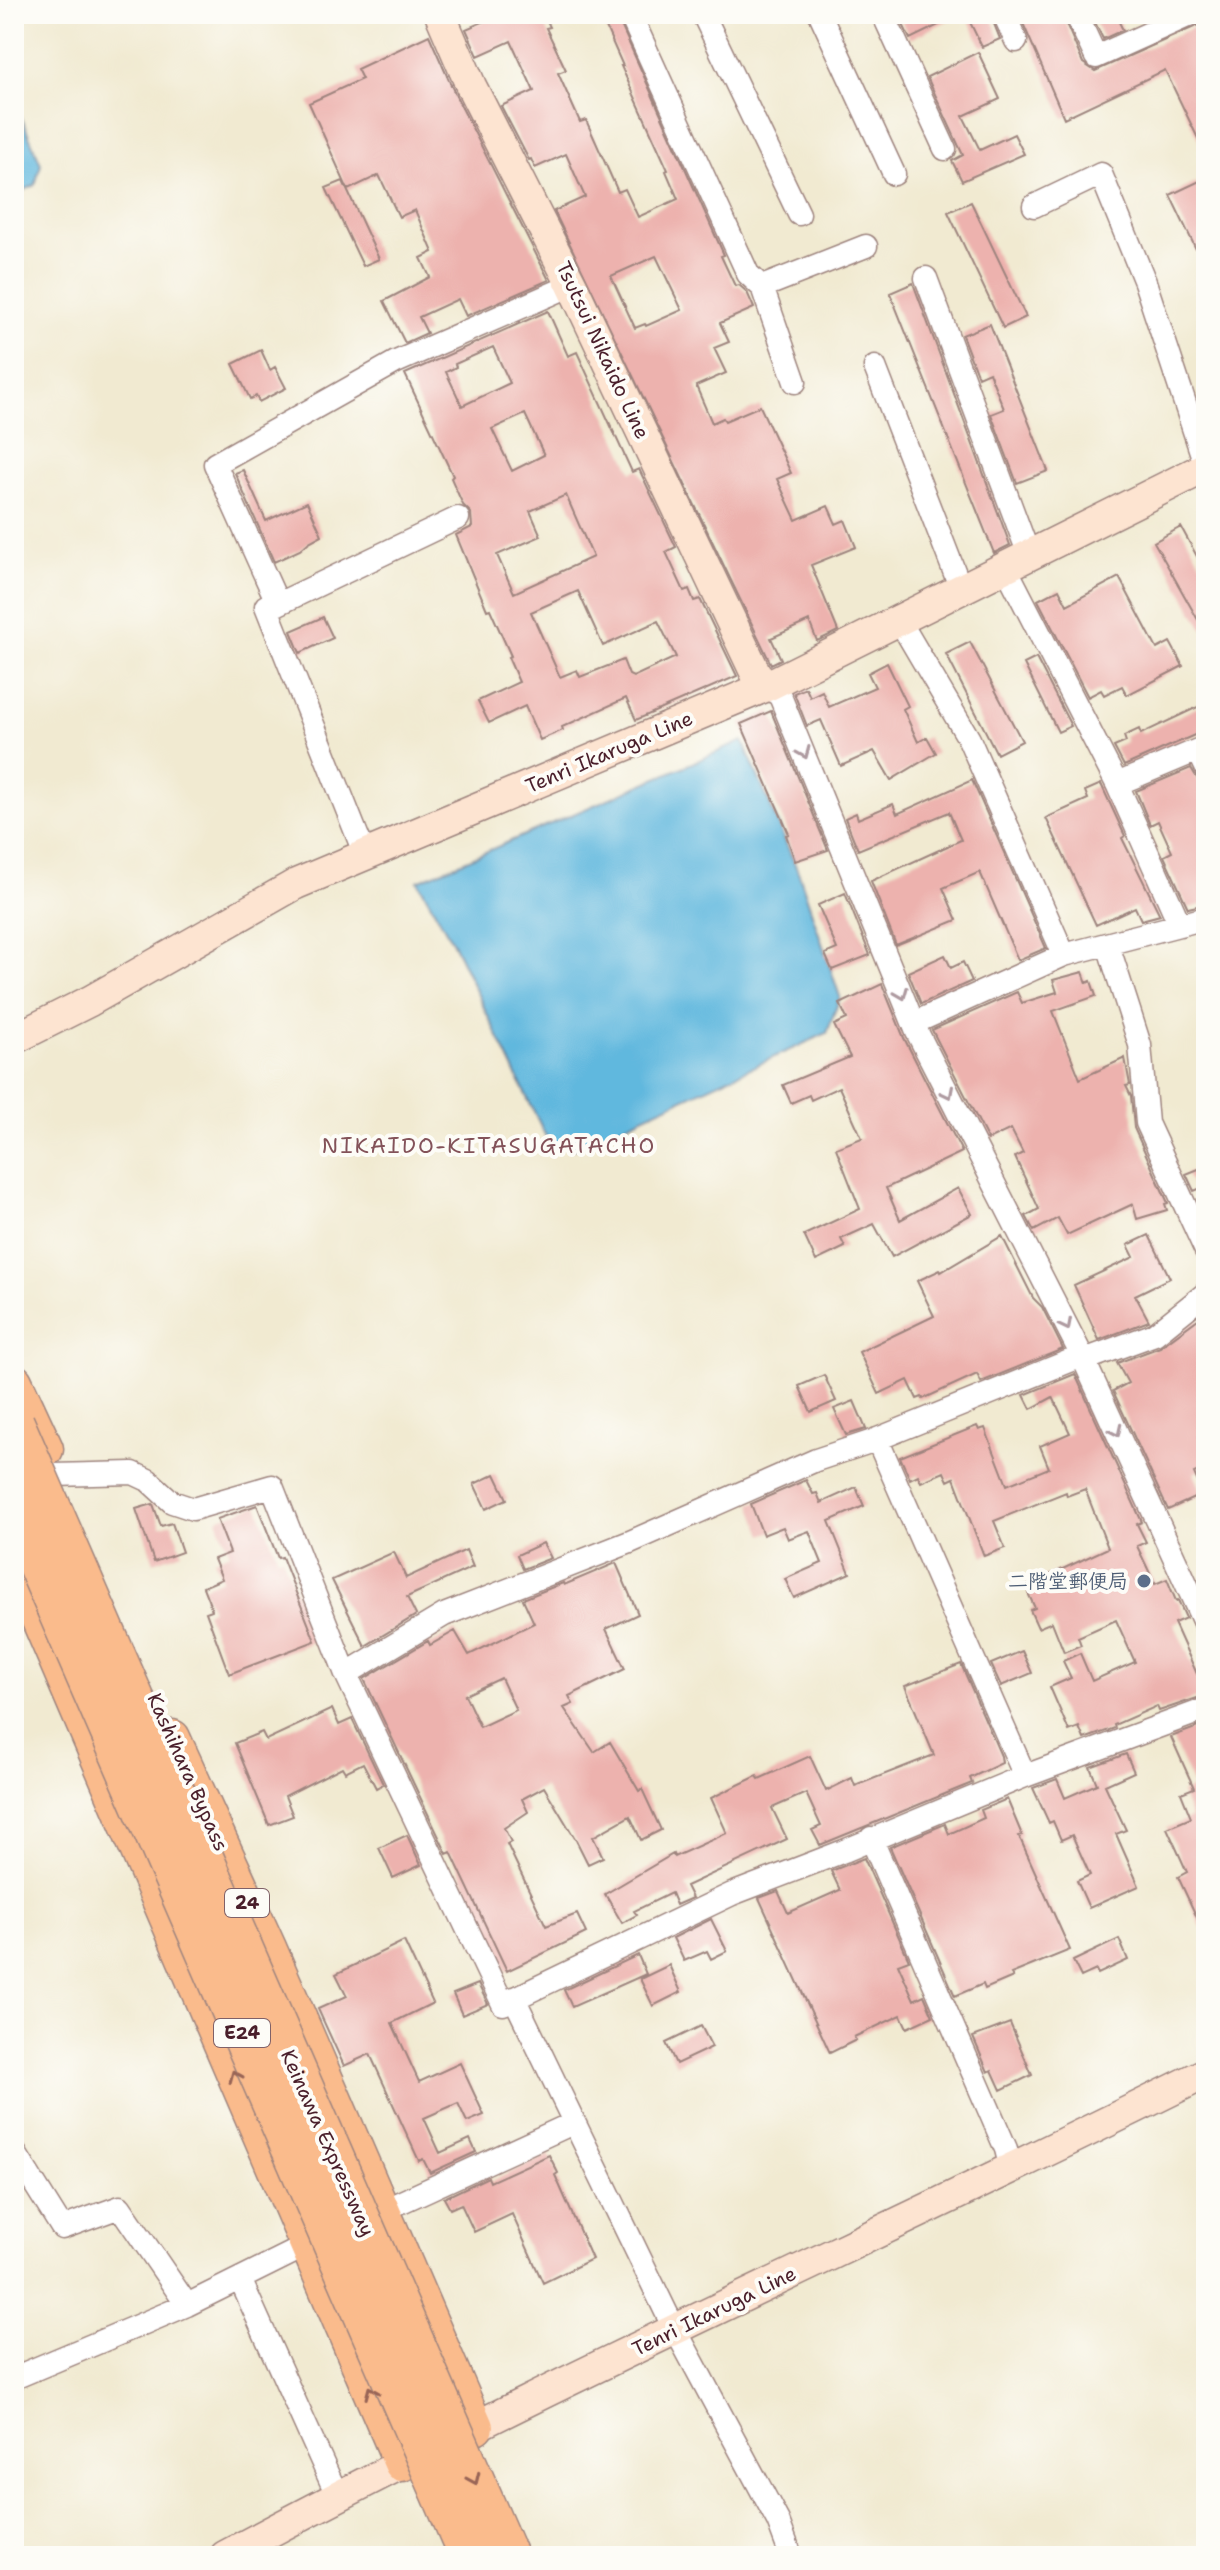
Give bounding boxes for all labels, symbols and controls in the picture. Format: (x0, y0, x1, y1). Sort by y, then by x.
street label: Tsutsui Nikaido Line (550, 257, 656, 443)
street label: Tenri Ikaruga Line (521, 705, 697, 799)
one-way arrow (794, 745, 811, 759)
one-way arrow (892, 986, 909, 1000)
one-way arrow (938, 1084, 953, 1099)
district label: NIKAIDO-KITASUGATACHO (322, 1131, 656, 1160)
one-way arrow (1056, 1316, 1071, 1331)
one-way arrow (1106, 1423, 1122, 1438)
place label: 二階堂郵便局 (1008, 1568, 1128, 1594)
marker: 二階堂郵便局 (1135, 1572, 1153, 1590)
street label: Kashihara Bypass (142, 1689, 234, 1855)
road number: 24 (225, 1889, 269, 1917)
road number: E24 (214, 2019, 270, 2047)
street label: Keinawa Expressway (275, 2045, 381, 2241)
one-way arrow (228, 2070, 244, 2084)
street label: Tenri Ikaruga Line (628, 2260, 800, 2362)
one-way arrow (365, 2386, 381, 2400)
one-way arrow (464, 2471, 480, 2485)

